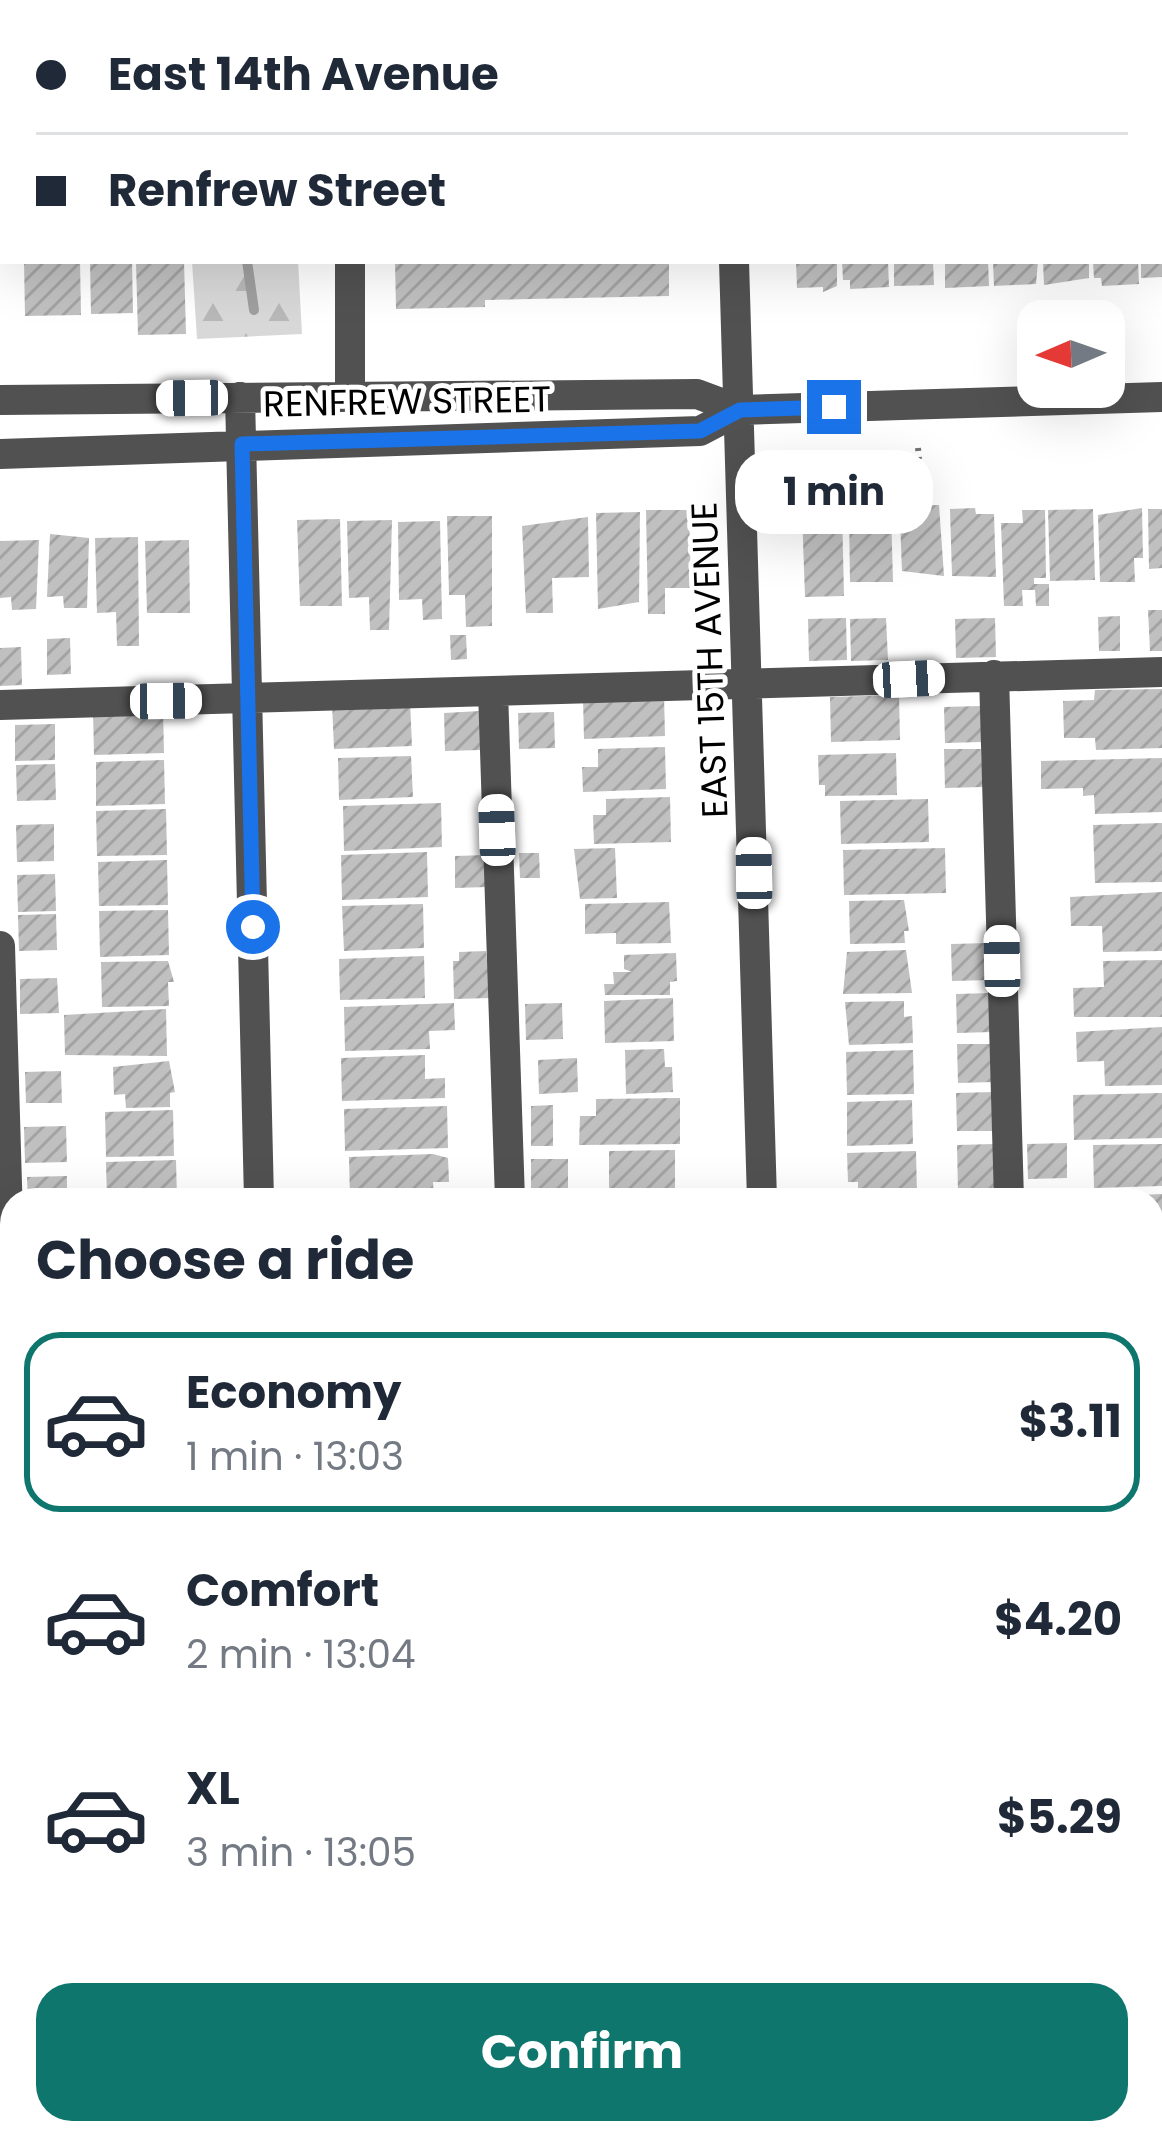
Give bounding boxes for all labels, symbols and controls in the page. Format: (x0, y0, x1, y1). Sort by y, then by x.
text: East 14th Avenue (108, 43, 499, 106)
text: Renfrew Street (108, 159, 446, 222)
north arrow (1017, 300, 1125, 408)
map controls (1017, 300, 1125, 408)
street label: RENFREW STREET (263, 373, 551, 430)
car (156, 379, 228, 417)
route end (807, 380, 861, 434)
callout: 1 min (735, 449, 933, 533)
text: 1 min (783, 464, 885, 519)
street label: EAST 15TH AVENUE (678, 501, 741, 819)
car (872, 659, 946, 699)
car (130, 682, 202, 720)
car (478, 793, 516, 867)
car (735, 837, 773, 909)
route start (226, 900, 280, 954)
car (983, 925, 1021, 997)
text: Choose a ride (36, 1222, 414, 1298)
text: Economy (186, 1361, 401, 1424)
icon: car (42, 1368, 150, 1476)
text: $3.11 (1019, 1390, 1122, 1453)
text: 1 min · 13:03 (186, 1429, 404, 1484)
text: Comfort (186, 1559, 379, 1622)
icon: car (42, 1566, 150, 1674)
text: $4.20 (994, 1588, 1122, 1651)
text: 2 min · 13:04 (186, 1627, 415, 1682)
text: XL (186, 1757, 240, 1820)
icon: car (42, 1764, 150, 1872)
text: $5.29 (997, 1786, 1122, 1849)
text: 3 min · 13:05 (186, 1825, 416, 1880)
button: Confirm (36, 1983, 1128, 2121)

